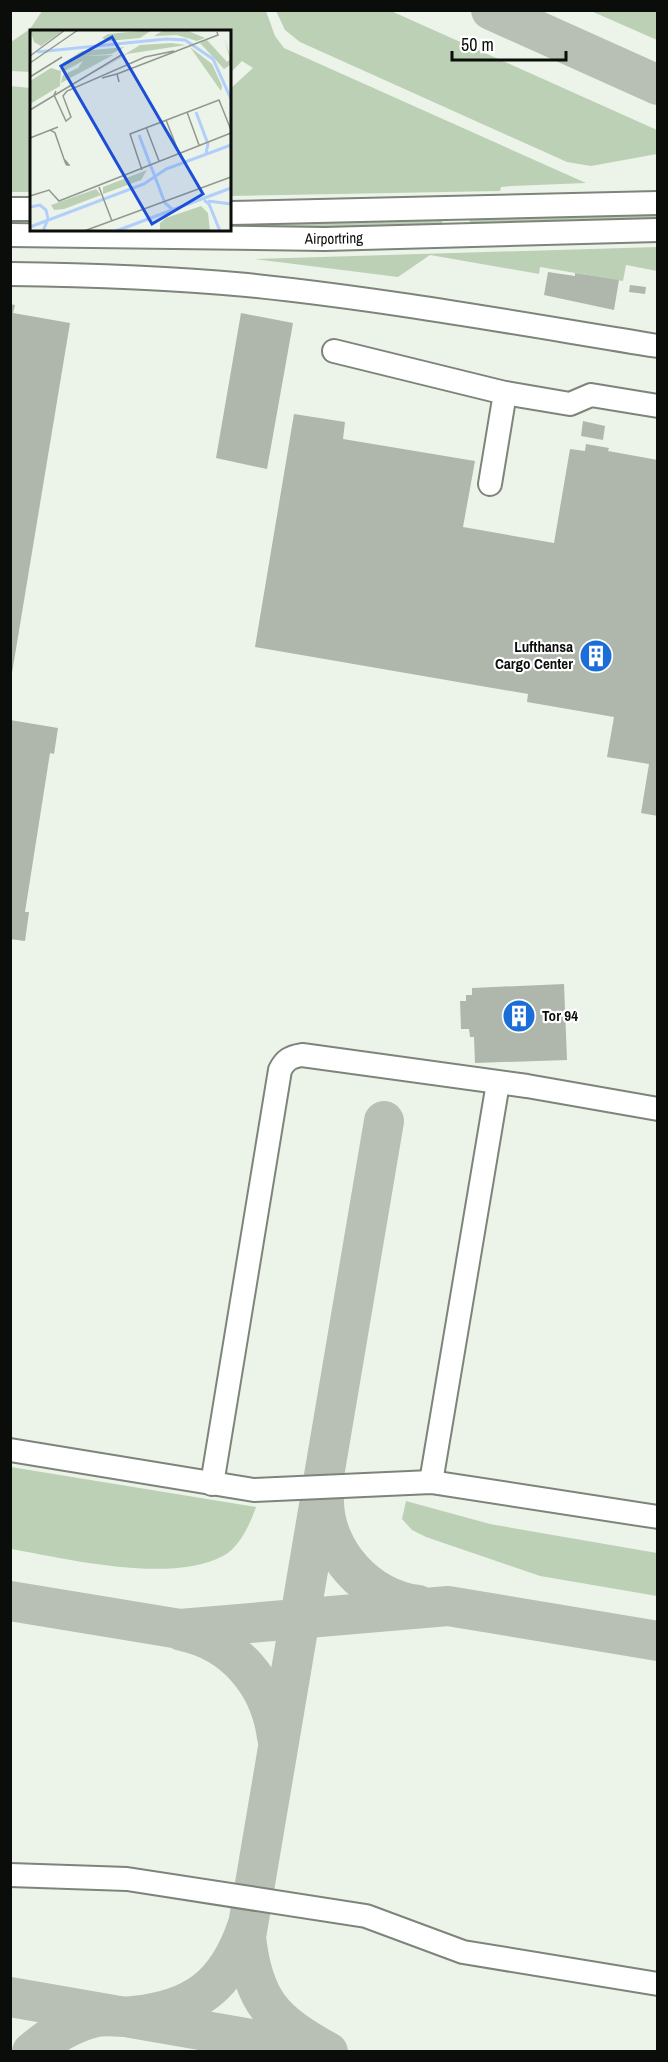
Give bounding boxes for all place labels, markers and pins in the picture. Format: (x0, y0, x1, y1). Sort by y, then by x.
place label: Lufthansa Cargo Center (495, 636, 573, 674)
building icon: Lufthansa Cargo Center (578, 638, 614, 674)
building icon: Tor 94 (501, 998, 537, 1034)
place label: Tor 94 (542, 1005, 578, 1026)

